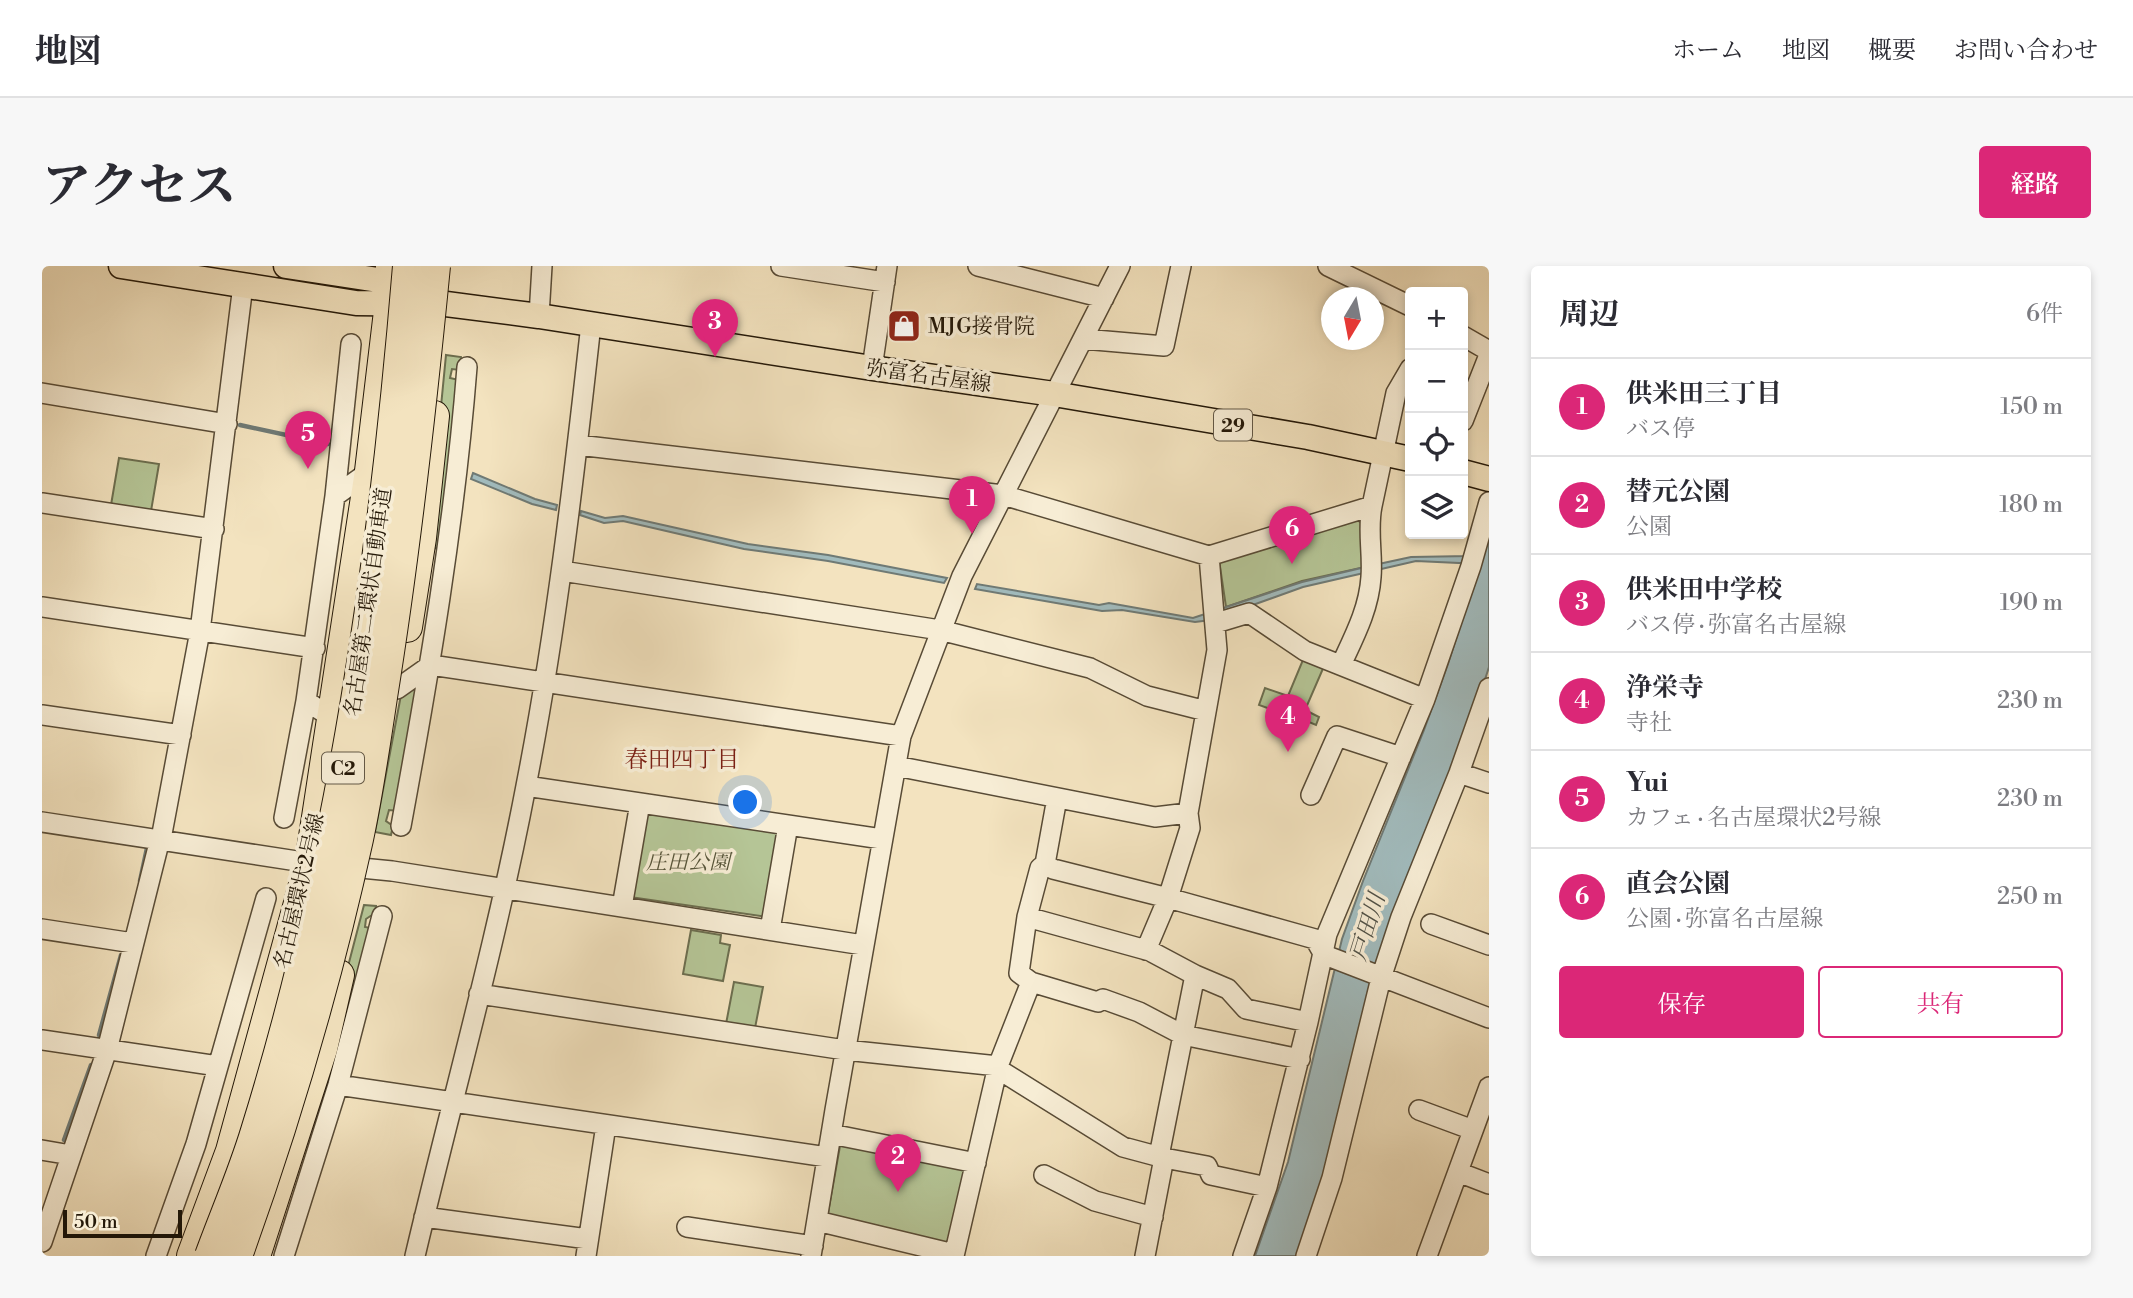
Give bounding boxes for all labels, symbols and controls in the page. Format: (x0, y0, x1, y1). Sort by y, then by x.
text: 地図 (35, 32, 101, 73)
text: ホーム (1672, 36, 1744, 66)
text: 地図 (1782, 36, 1830, 66)
text: 概要 (1868, 36, 1916, 66)
text: お問い合わせ (1954, 36, 2098, 66)
button: 経路 (1979, 146, 2091, 218)
text: アクセス (42, 157, 237, 218)
north arrow (1321, 287, 1384, 350)
map controls (1405, 287, 1468, 539)
button: + (1405, 287, 1468, 350)
text: 周辺 (1559, 296, 1619, 334)
pin: 3 (692, 299, 738, 357)
text: 6件 (2026, 300, 2063, 328)
shop icon: MJG接骨院 (885, 307, 923, 345)
place label: MJG接骨院 (928, 314, 1035, 340)
button: − (1405, 350, 1468, 413)
street label: 弥富名古屋線 (865, 355, 993, 399)
text: 供米田三丁目 (1626, 378, 1782, 410)
text: 1 (1576, 393, 1588, 421)
text: 150 m (2000, 393, 2063, 421)
road number: 29 (1214, 410, 1252, 440)
pin: 5 (285, 411, 331, 469)
button: locate (1405, 413, 1468, 476)
text: バス停 (1626, 415, 1695, 443)
pin: 1 (949, 476, 995, 534)
button: layers (1405, 476, 1468, 539)
text: 替元公園 (1626, 476, 1730, 508)
street label: 名古屋第二環状自動車道 (340, 486, 398, 718)
text: 2 (1575, 491, 1589, 519)
text: 180 m (1999, 491, 2063, 519)
pin: 6 (1269, 506, 1315, 564)
text: 公園 (1626, 513, 1672, 541)
text: 供米田中学校 (1626, 574, 1782, 606)
text: 3 (1575, 589, 1589, 617)
text: 190 m (2000, 589, 2063, 617)
text: バス停 · 弥富名古屋線 (1626, 611, 1846, 639)
text: 浄栄寺 (1626, 672, 1704, 704)
text: 4 (1574, 687, 1590, 715)
text: 230 m (1997, 687, 2063, 715)
pin: 4 (1265, 694, 1311, 752)
text: 寺社 (1626, 709, 1672, 737)
district label: 春田四丁目 (625, 746, 740, 774)
road number: C2 (322, 752, 364, 783)
text: Yui (1626, 767, 1668, 799)
your location (728, 785, 762, 819)
text: 5 (1575, 785, 1589, 813)
text: 230 m (1997, 785, 2063, 813)
text: カフェ · 名古屋環状2号線 (1626, 804, 1881, 832)
street label: 名古屋環状2号線 (269, 811, 331, 972)
park label: 庄田公園 (646, 850, 733, 876)
text: 直会公園 (1626, 868, 1730, 900)
text: 6 (1575, 883, 1589, 911)
text: 250 m (1997, 883, 2063, 911)
water label: 戸田川 (1344, 887, 1392, 964)
text: 公園 · 弥富名古屋線 (1626, 905, 1823, 933)
button: 保存 (1559, 966, 1804, 1038)
button: 共有 (1818, 966, 2063, 1038)
pin: 2 (875, 1134, 921, 1192)
scale bar (63, 1207, 182, 1239)
text: 50 m (74, 1210, 118, 1234)

